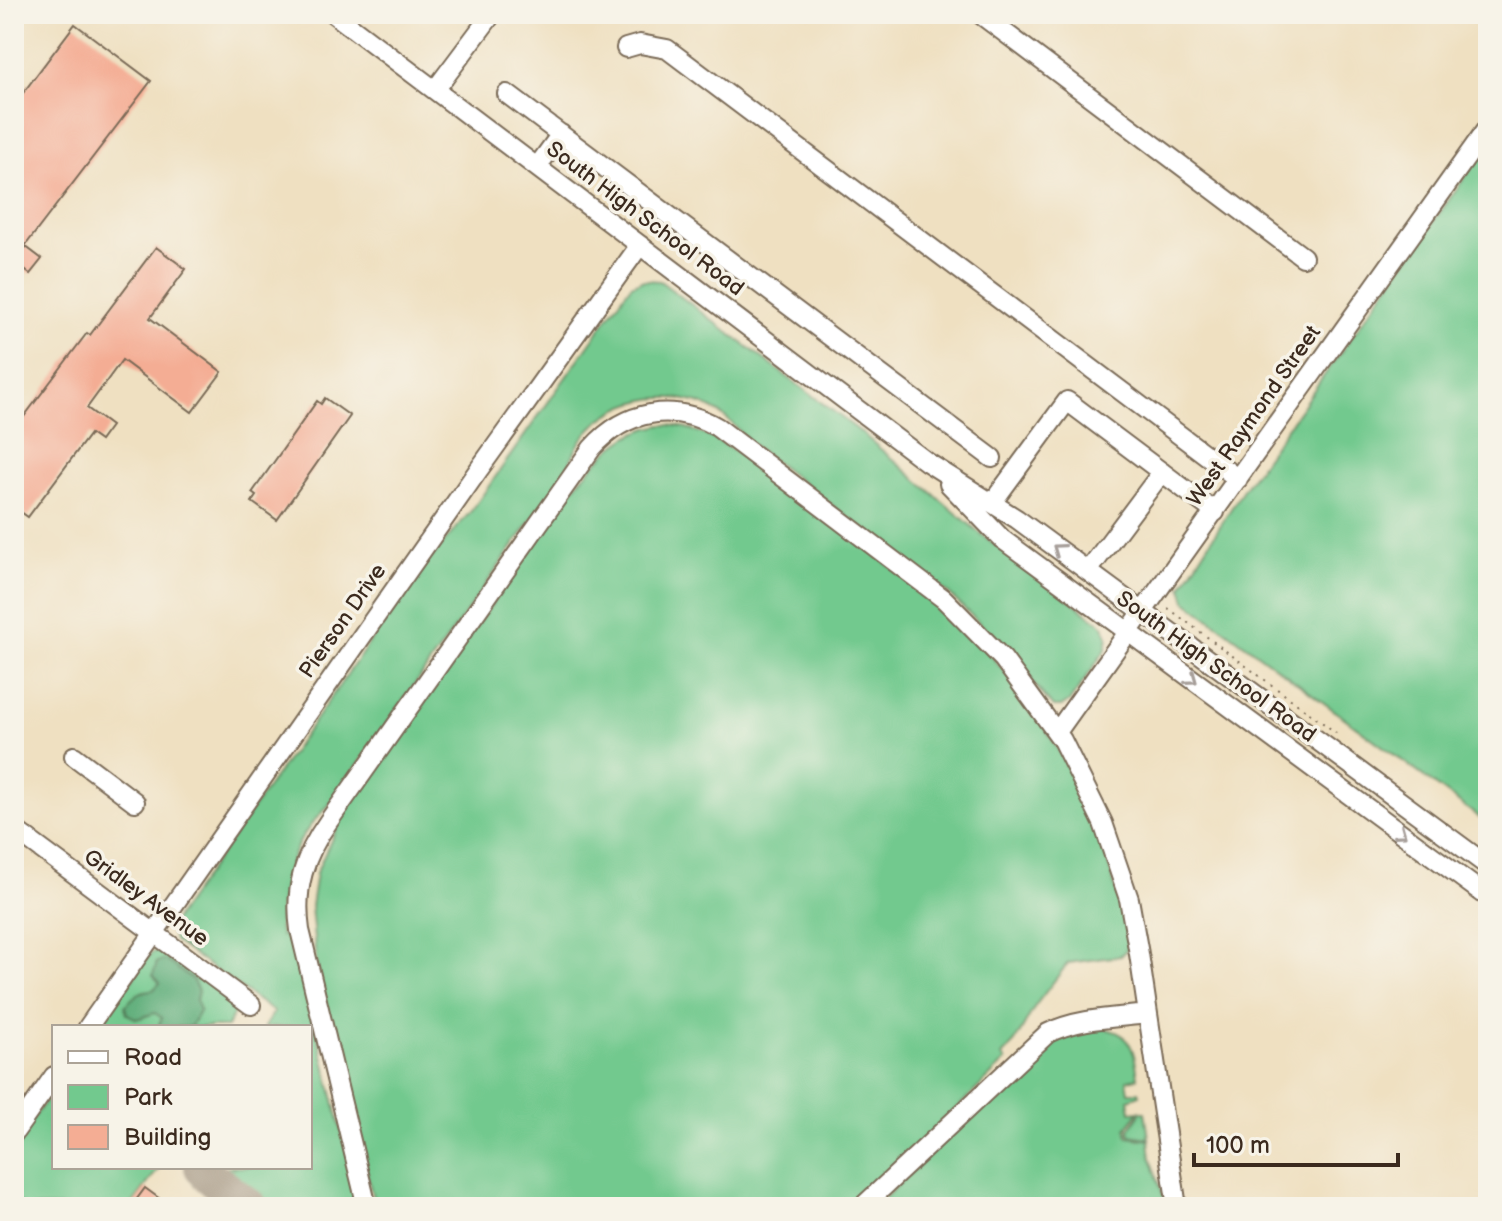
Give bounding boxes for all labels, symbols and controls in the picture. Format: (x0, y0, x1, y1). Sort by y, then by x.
street label: South High School Road (541, 136, 749, 302)
street label: West Raymond Street (1181, 320, 1327, 512)
one-way arrow (1053, 545, 1067, 559)
street label: Pierson Drive (294, 559, 392, 683)
street label: South High School Road (1111, 585, 1321, 749)
one-way arrow (1183, 669, 1198, 684)
one-way arrow (1393, 824, 1407, 838)
street label: Gridley Avenue (78, 844, 214, 952)
legend (52, 1025, 312, 1169)
text: Road (124, 1043, 182, 1072)
text: Park (124, 1083, 172, 1112)
scale bar (1194, 1117, 1398, 1167)
text: Building (124, 1123, 211, 1152)
text: 100 m (1206, 1131, 1270, 1160)

